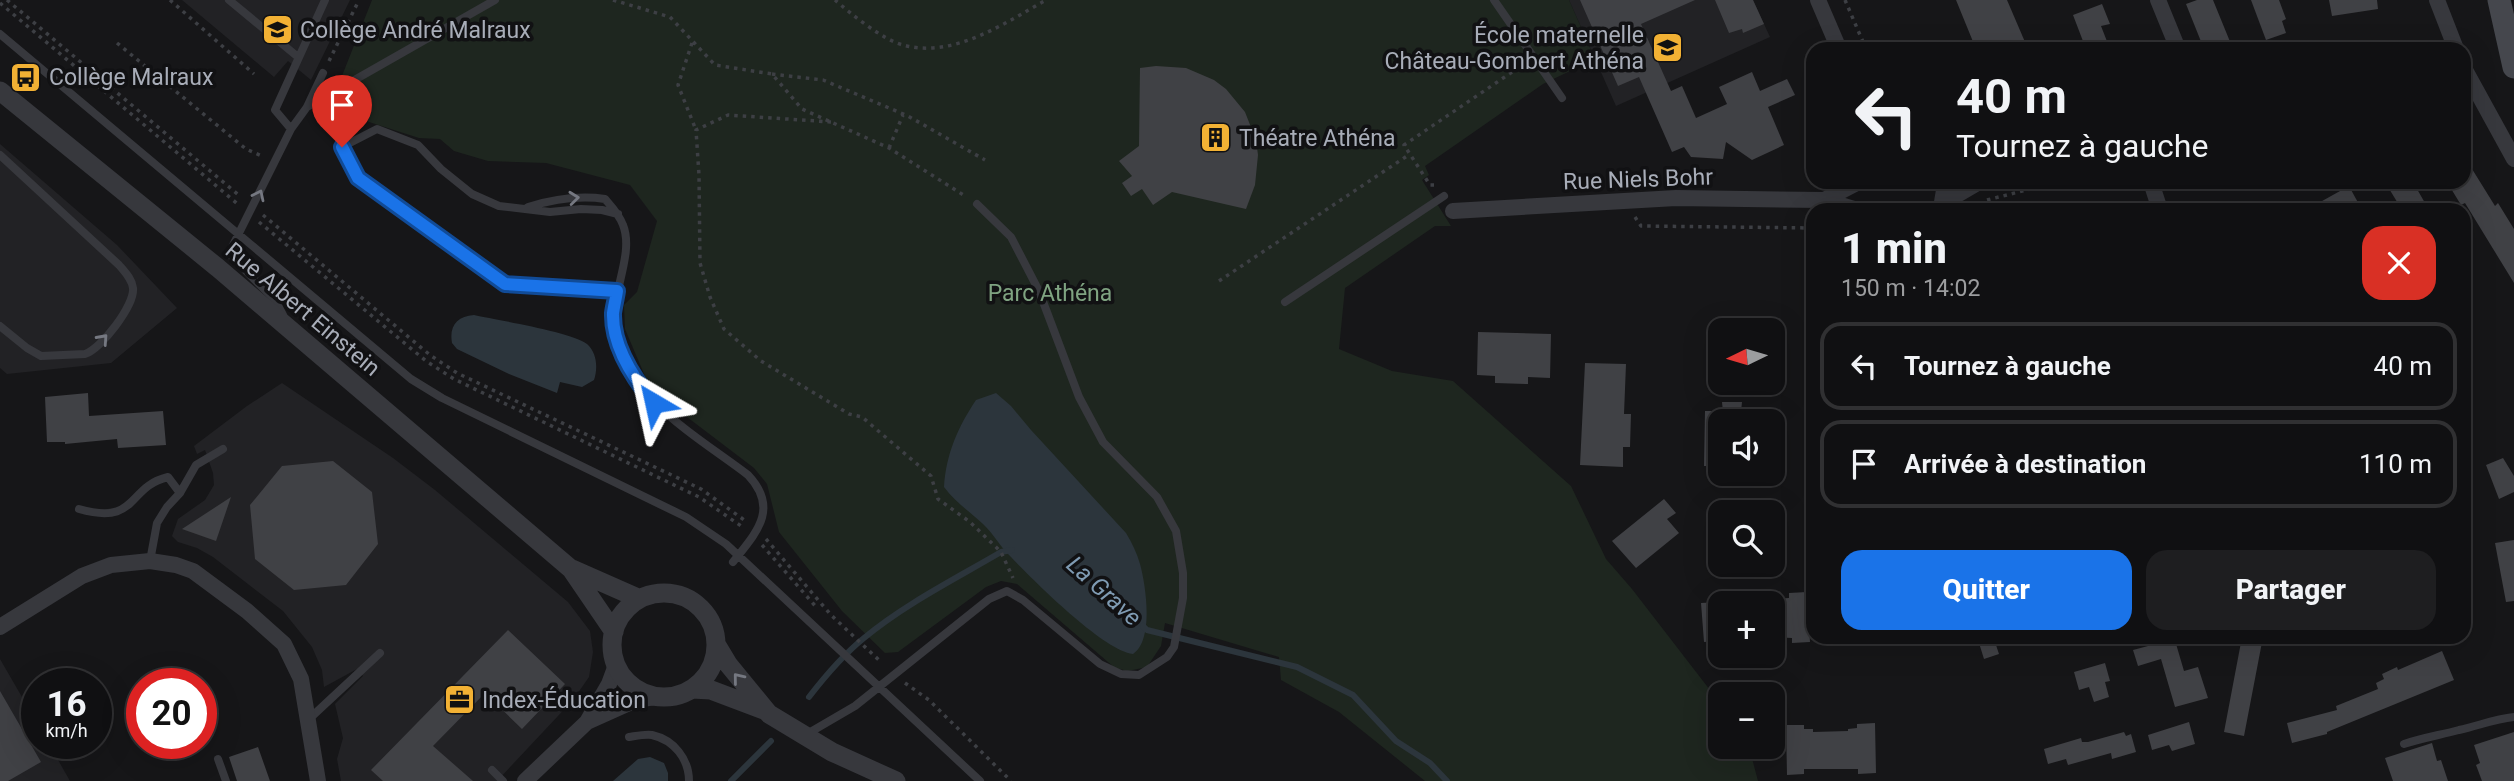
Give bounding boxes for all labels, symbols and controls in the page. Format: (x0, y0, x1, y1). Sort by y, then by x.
school or university icon: Collège André Malraux (260, 13, 294, 47)
place label: Collège André Malraux (300, 17, 531, 44)
place label: École maternelle Château-Gombert Athéna (1385, 21, 1644, 75)
school or university icon: École maternelle Château-Gombert Athéna (1650, 31, 1684, 65)
bus stop icon: Collège Malraux (9, 60, 43, 94)
place label: Collège Malraux (49, 64, 213, 91)
text: 40 m (1956, 68, 2067, 125)
icon: left (1841, 70, 1932, 161)
pin (312, 75, 372, 147)
icon: arrive (323, 86, 361, 124)
building icon: Théatre Athéna (1199, 121, 1233, 155)
place label: Théatre Athéna (1239, 125, 1396, 152)
text: Tournez à gauche (1956, 127, 2208, 165)
street label: Rue Niels Bohr (1563, 163, 1714, 196)
one-way arrow (250, 190, 264, 202)
one-way arrow (569, 190, 580, 205)
text: 1 min (1841, 224, 1947, 273)
button: close (2362, 226, 2436, 300)
street label: Rue Albert Einstein (220, 237, 385, 382)
text: 150 m · 14:02 (1841, 275, 1980, 302)
park label: Parc Athéna (988, 280, 1112, 307)
north arrow (1708, 318, 1785, 396)
map controls (1708, 318, 1785, 759)
one-way arrow (95, 334, 107, 347)
icon: left (1845, 347, 1883, 385)
text: Tournez à gauche (1904, 351, 2111, 381)
text: 40 m (2374, 351, 2432, 381)
position arrow (617, 366, 691, 440)
button: sound (1708, 409, 1785, 486)
icon: arrive (1845, 445, 1883, 483)
text: Arrivée à destination (1904, 449, 2146, 479)
text: 110 m (2359, 449, 2432, 479)
button: search (1708, 500, 1785, 577)
water label: La Grave (1061, 550, 1147, 632)
button: Quitter (1841, 550, 2132, 630)
button: Partager (2146, 550, 2436, 630)
button: + (1708, 591, 1785, 668)
speed limit sign: 20 (126, 668, 217, 759)
one-way arrow (734, 673, 747, 685)
button: − (1708, 682, 1785, 759)
office icon: Index-Éducation (442, 683, 476, 717)
text: 16 (46, 684, 87, 725)
place label: Index-Éducation (482, 686, 646, 714)
text: km/h (45, 720, 88, 741)

